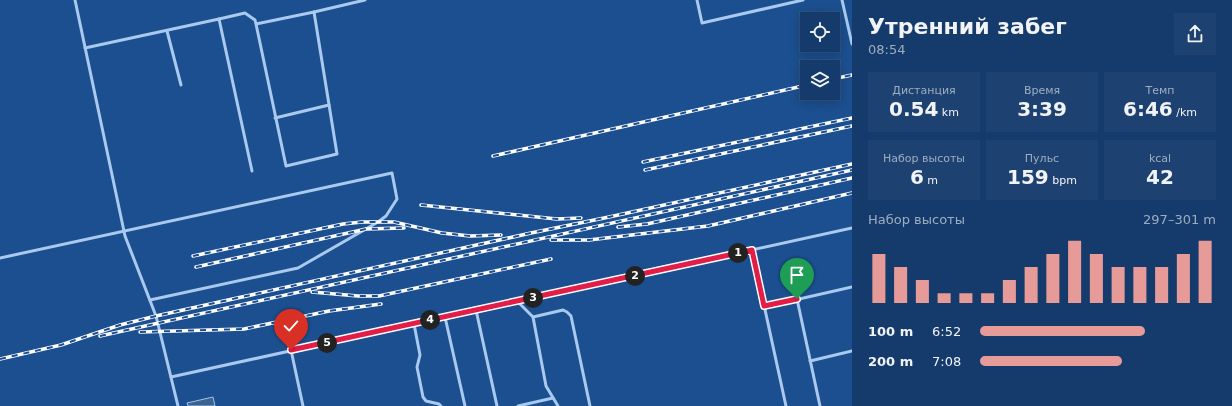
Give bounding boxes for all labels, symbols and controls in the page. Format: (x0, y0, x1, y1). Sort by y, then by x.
map controls (800, 12, 840, 100)
button: locate (800, 12, 840, 52)
button: share (1174, 13, 1216, 55)
text: Утренний забег (868, 14, 1067, 39)
text: 08:54 (868, 42, 905, 57)
button: layers (800, 60, 840, 100)
text: Дистанция (892, 84, 956, 97)
text: Время (1024, 84, 1060, 97)
text: Темп (1146, 84, 1174, 97)
text: 0.54 (889, 97, 938, 121)
text: 3:39 (1017, 97, 1067, 121)
text: 6:46 (1123, 97, 1173, 121)
text: km (938, 106, 959, 119)
text: /km (1173, 106, 1197, 119)
text: Набор высоты (883, 152, 965, 165)
text: Пульс (1025, 152, 1059, 165)
text: kcal (1149, 152, 1171, 165)
text: 6 (910, 165, 924, 189)
text: 159 (1007, 165, 1049, 189)
text: 42 (1146, 165, 1174, 189)
text: m (924, 174, 938, 187)
text: bpm (1049, 174, 1077, 187)
text: Набор высоты (868, 212, 965, 227)
text: 297–301 m (1143, 212, 1216, 227)
pin: 1 (728, 243, 748, 263)
text: 1 (734, 246, 742, 259)
pin (780, 258, 814, 299)
icon: arrive (786, 264, 808, 286)
pin: 2 (625, 266, 645, 286)
text: 2 (631, 269, 639, 282)
pin: 3 (523, 288, 543, 308)
text: 3 (529, 291, 537, 304)
pin (274, 309, 308, 350)
pin: 4 (420, 310, 440, 330)
text: 4 (426, 313, 434, 326)
icon: check (280, 315, 302, 337)
text: 100 m (868, 324, 913, 339)
text: 6:52 (932, 324, 961, 339)
pin: 5 (317, 333, 337, 353)
text: 5 (323, 336, 331, 349)
text: 200 m (868, 354, 913, 369)
text: 7:08 (932, 354, 961, 369)

